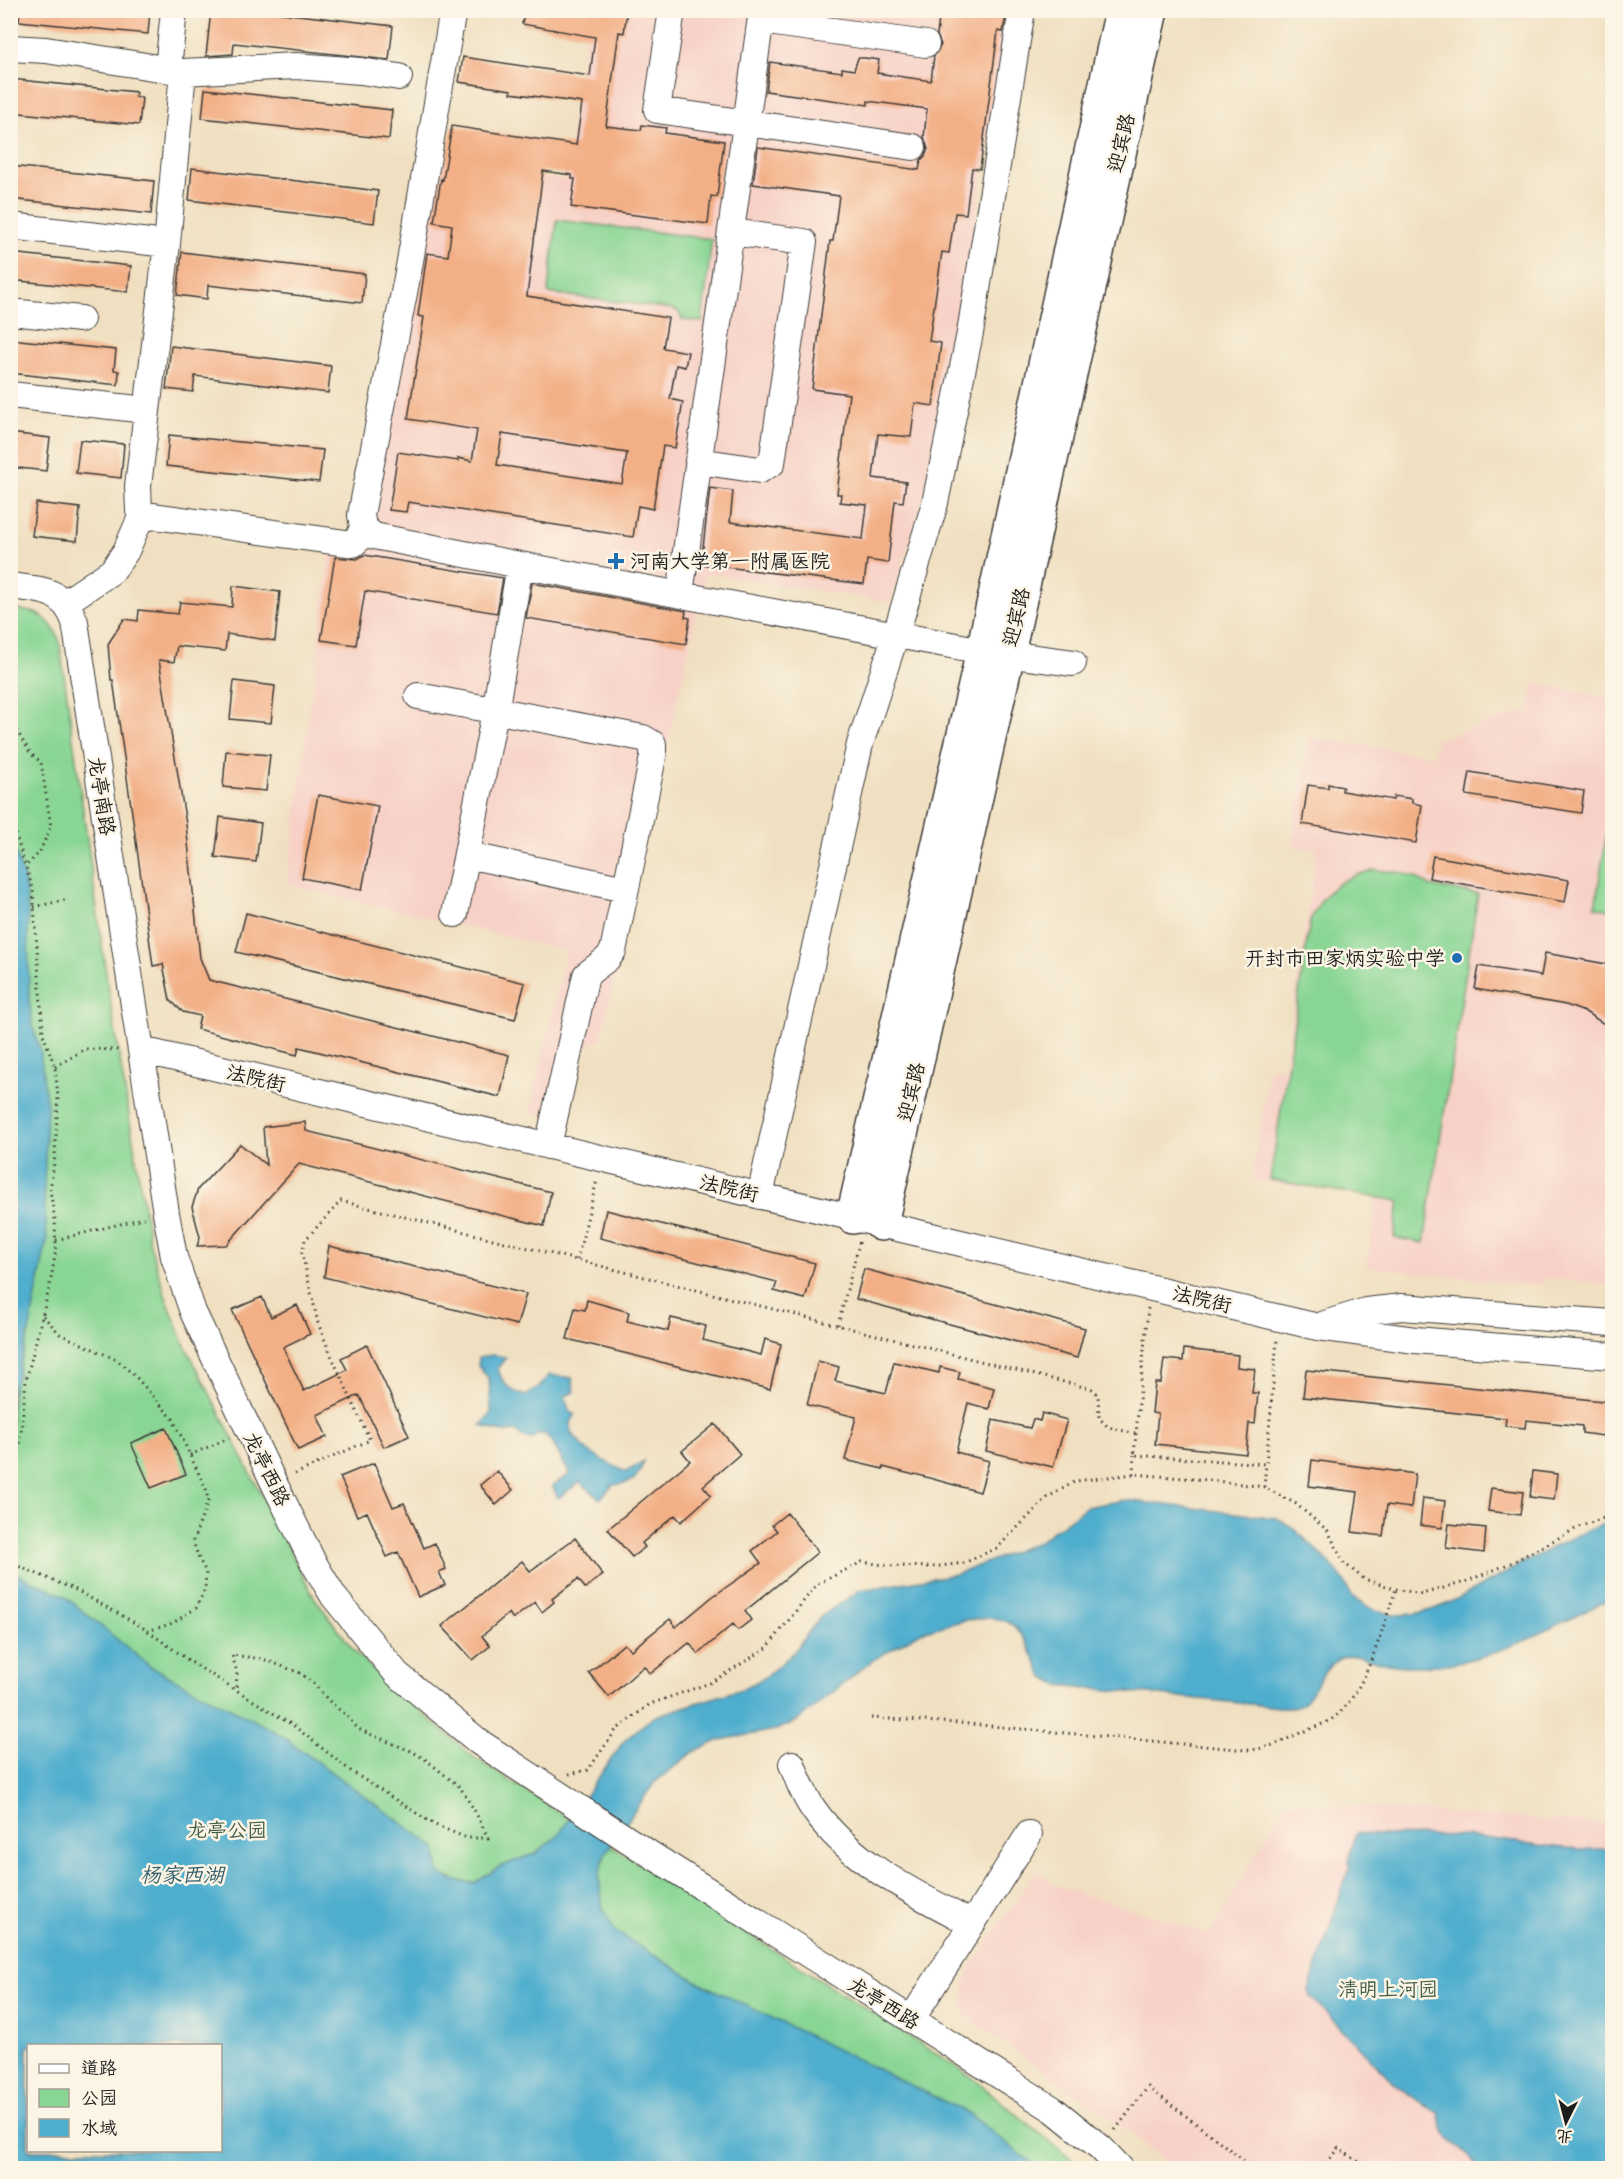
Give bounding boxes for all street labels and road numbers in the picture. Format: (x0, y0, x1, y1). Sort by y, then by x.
street label: 迎宾路 (1102, 110, 1143, 176)
street label: 迎宾路 (997, 584, 1038, 650)
street label: 龙亭南路 (81, 754, 121, 839)
street label: 法院街 (223, 1059, 288, 1099)
street label: 迎宾路 (892, 1059, 933, 1125)
street label: 法院街 (696, 1169, 761, 1209)
street label: 法院街 (1169, 1280, 1234, 1320)
street label: 龙亭西路 (236, 1427, 297, 1512)
street label: 龙亭西路 (842, 1971, 926, 2037)

